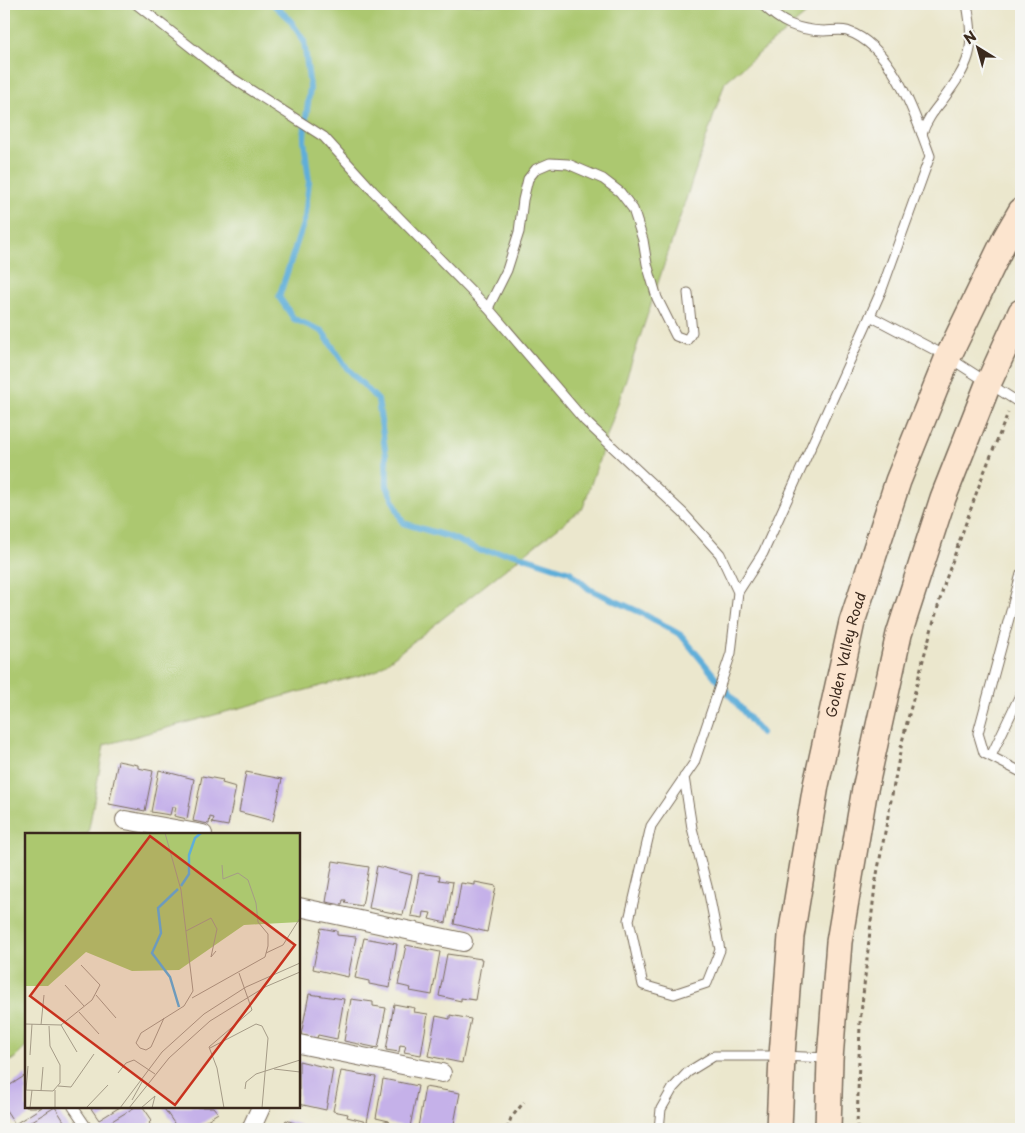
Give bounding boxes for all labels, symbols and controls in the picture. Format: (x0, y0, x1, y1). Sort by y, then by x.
north arrow (952, 22, 1002, 72)
text: N (959, 25, 981, 49)
street label: Golden Valley Road (820, 589, 871, 719)
inset map (25, 833, 300, 1108)

